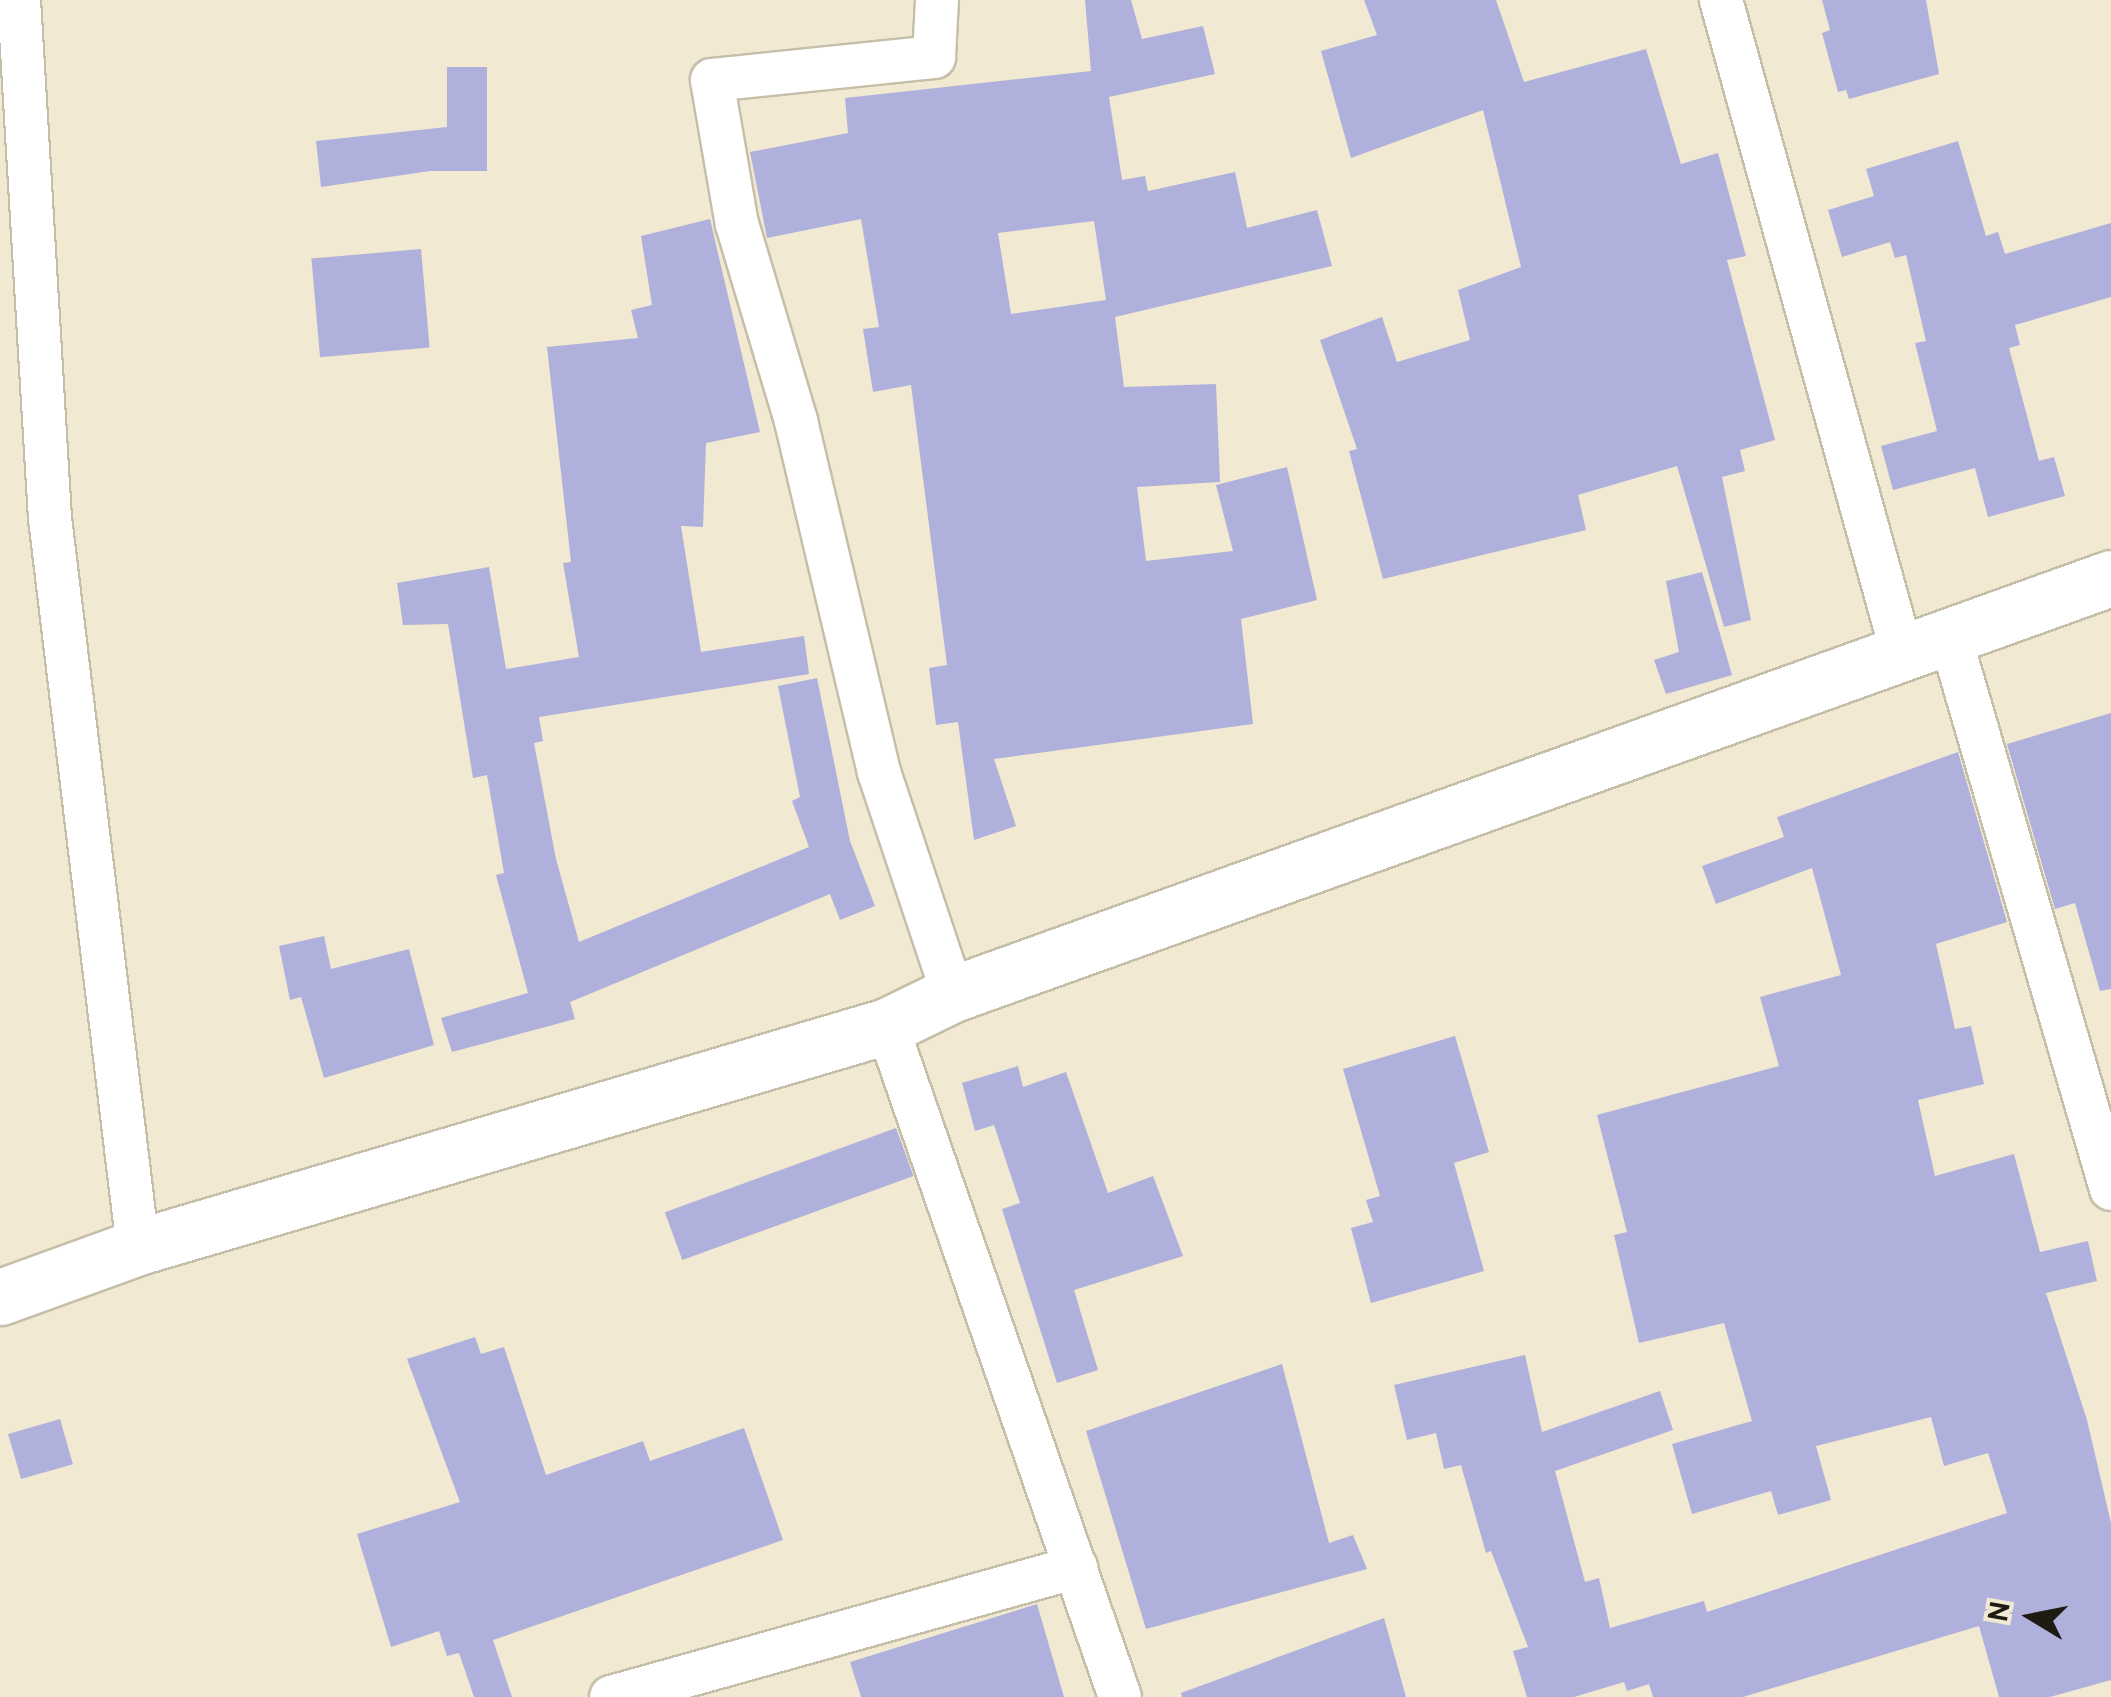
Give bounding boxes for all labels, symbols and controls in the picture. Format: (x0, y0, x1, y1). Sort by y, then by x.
north arrow (1981, 1567, 2081, 1667)
text: N (1982, 1599, 2021, 1625)

